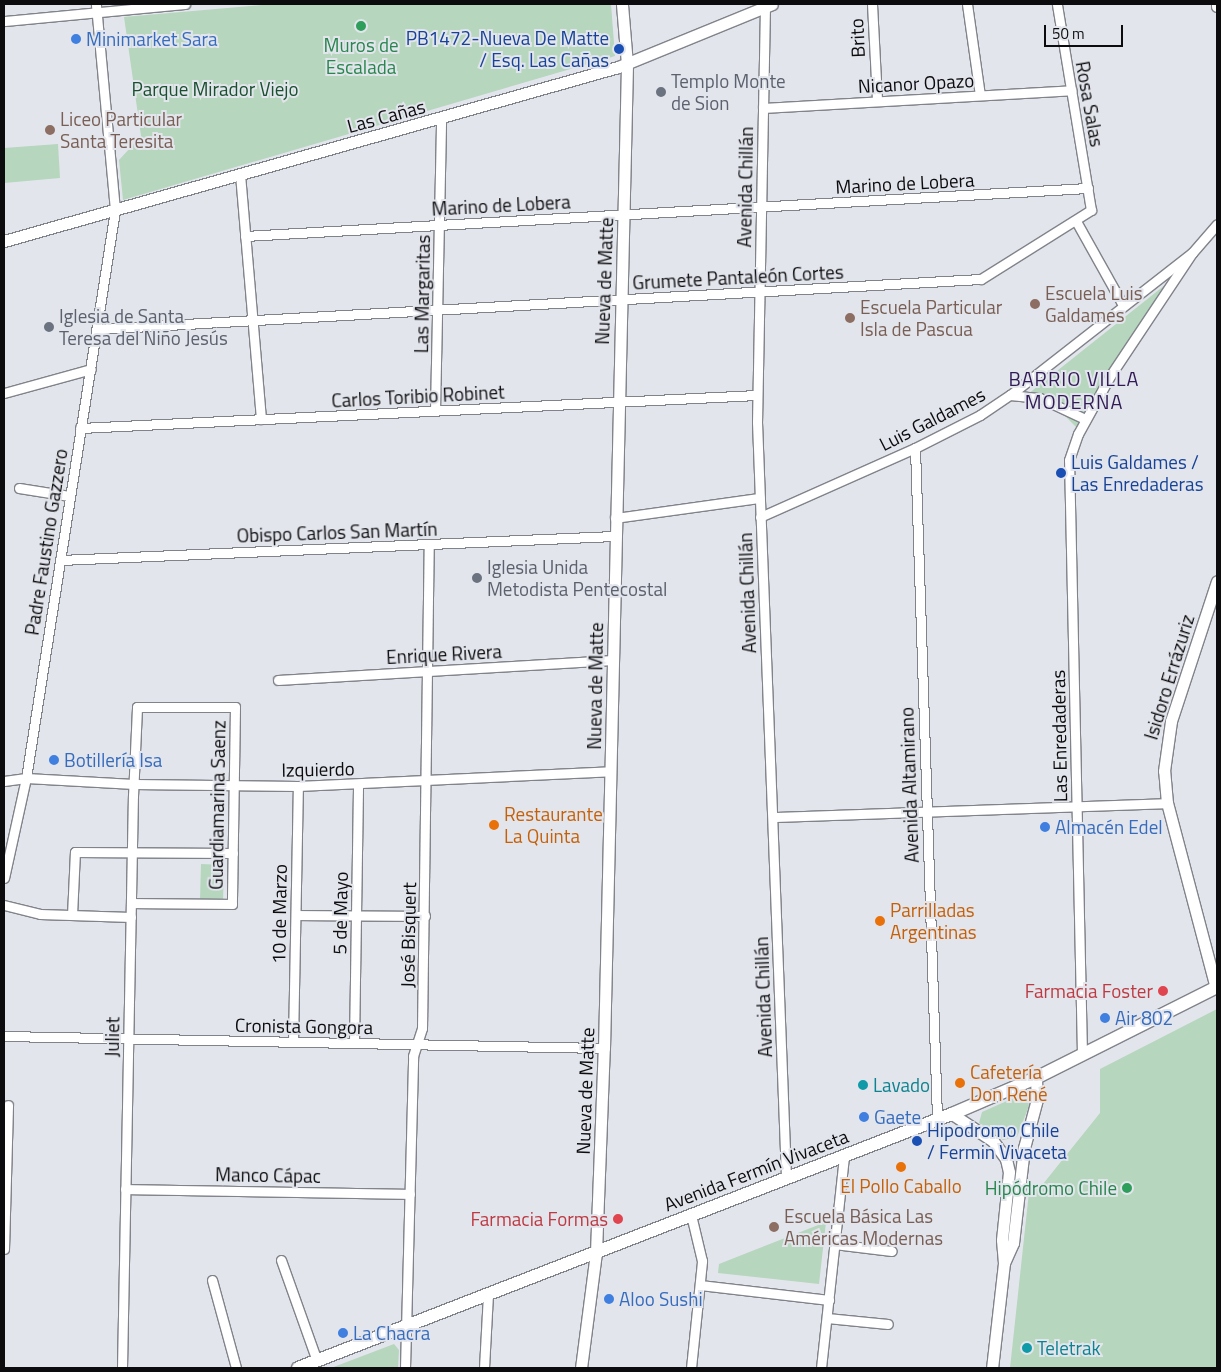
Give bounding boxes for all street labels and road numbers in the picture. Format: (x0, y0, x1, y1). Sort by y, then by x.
street label: Brito (845, 18, 869, 58)
street label: Rosa Salas (1071, 59, 1109, 149)
street label: Nicanor Opazo (857, 69, 975, 97)
street label: Las Cañas (344, 95, 428, 137)
street label: Avenida Chillán (733, 126, 757, 248)
street label: Marino de Lobera (835, 168, 975, 198)
street label: Marino de Lobera (431, 190, 571, 220)
street label: Nueva de Matte (590, 217, 618, 345)
street label: Las Margaritas (410, 235, 434, 353)
street label: Grumete Pantaleón Cortes (632, 260, 844, 294)
street label: Carlos Toribio Robinet (331, 380, 505, 412)
street label: Luis Galdames (875, 383, 989, 455)
street label: Padre Faustino Gazzero (20, 447, 72, 637)
street label: Obispo Carlos San Martín (236, 517, 438, 547)
street label: Avenida Chillán (733, 532, 761, 654)
street label: Isidoro Errázuriz (1139, 612, 1199, 742)
street label: Nueva de Matte (582, 622, 608, 750)
street label: Enrique Rivera (386, 640, 502, 668)
street label: Las Enredaderas (1046, 670, 1072, 802)
street label: Avenida Altamirano (895, 707, 923, 863)
street label: Guardiamarina Saenz (204, 720, 230, 890)
street label: Izquierdo (281, 757, 355, 781)
street label: 10 de Marzo (267, 864, 291, 964)
street label: 5 de Mayo (328, 871, 352, 955)
street label: José Bisquert (396, 882, 420, 988)
street label: Avenida Chillán (749, 936, 777, 1058)
street label: Cronista Gongora (235, 1013, 373, 1039)
street label: Juliet (100, 1017, 124, 1057)
street label: Nueva de Matte (571, 1027, 599, 1155)
street label: Avenida Fermín Vivaceta (661, 1124, 851, 1216)
street label: Manco Cápac (215, 1163, 321, 1187)

